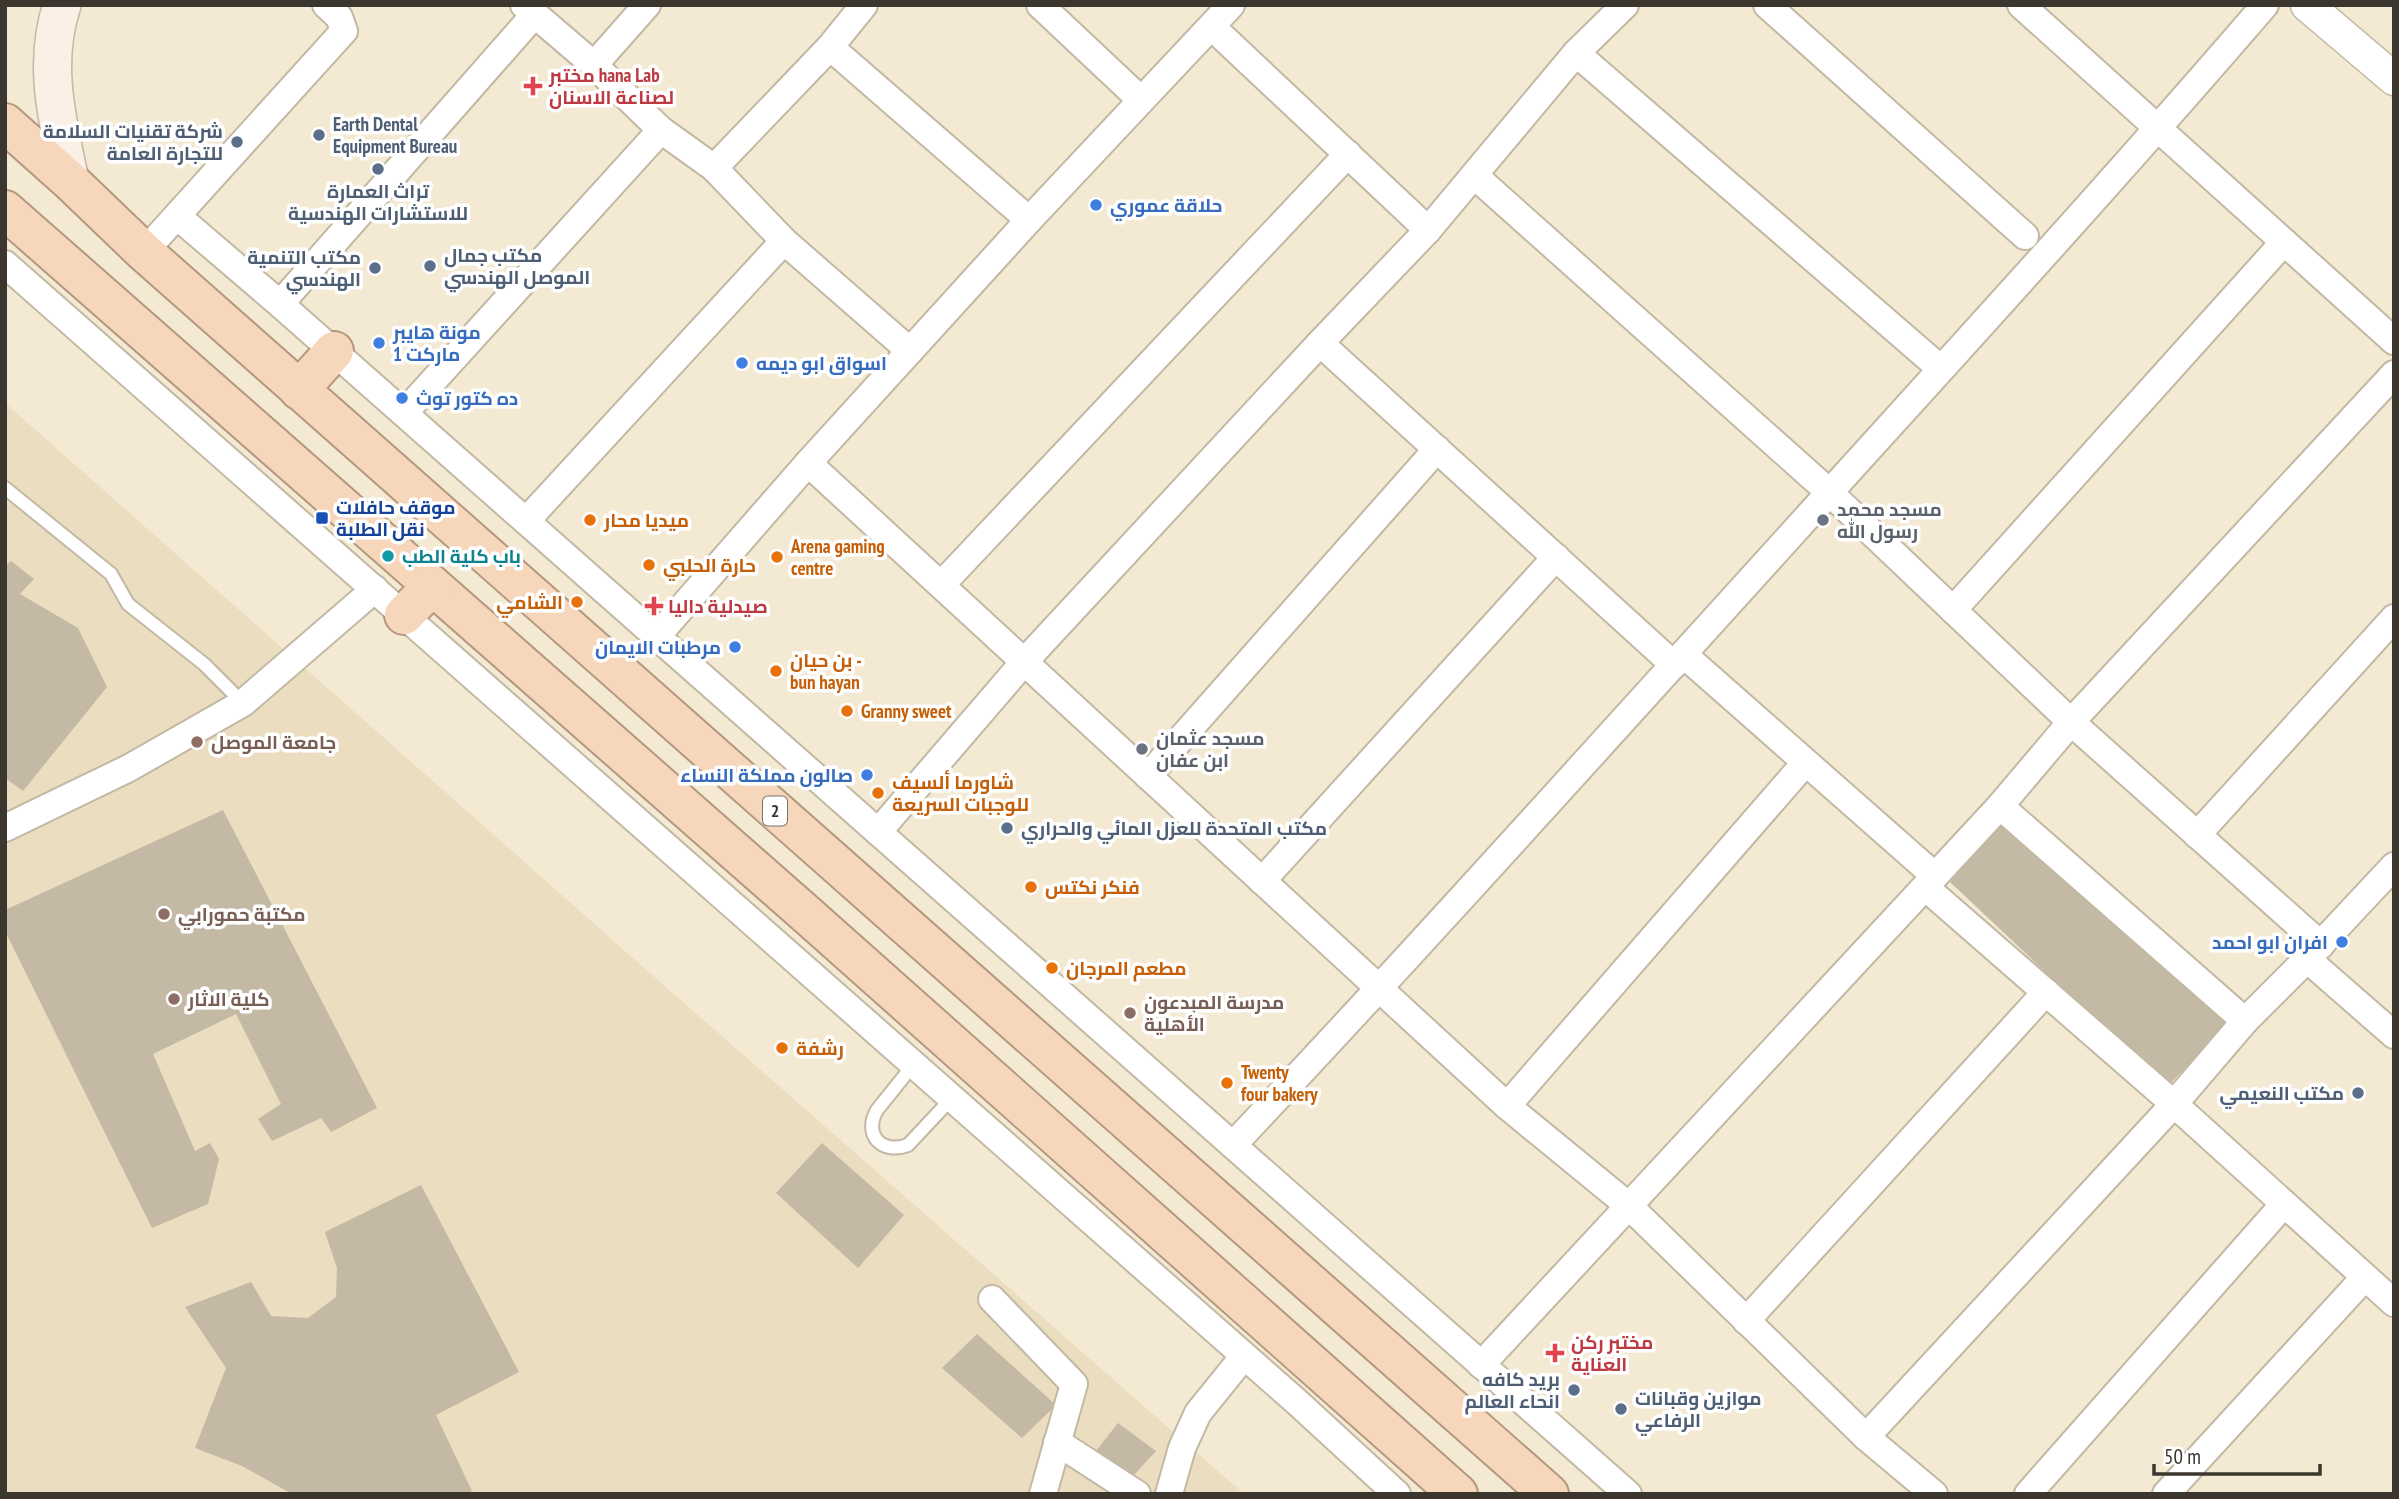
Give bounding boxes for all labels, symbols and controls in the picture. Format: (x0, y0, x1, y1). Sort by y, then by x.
place label: مختبر hana Lab لصناعة الاسنان (548, 63, 674, 109)
marker: مختبر hana Lab لصناعة الاسنان (523, 76, 543, 96)
place label: Earth Dental Equipment Bureau (333, 112, 457, 158)
place label: شركة تقنيات السلامة للتجارة العامة (43, 119, 223, 165)
marker: Earth Dental Equipment Bureau (311, 127, 327, 143)
marker: شركة تقنيات السلامة للتجارة العامة (229, 134, 245, 150)
marker: تراث العمارة للاستشارات الهندسية (370, 161, 386, 177)
place label: تراث العمارة للاستشارات الهندسية (288, 179, 468, 225)
place label: حلاقة عموري (1110, 193, 1223, 221)
marker: حلاقة عموري (1088, 197, 1104, 213)
place label: مكتب جمال الموصل الهندسي (444, 243, 590, 293)
place label: مكتب التنمية الهندسي (247, 245, 361, 295)
marker: مكتب جمال الموصل الهندسي (422, 258, 438, 274)
marker: مكتب التنمية الهندسي (367, 260, 383, 276)
place label: مونة هايبر ماركت 1 (392, 320, 481, 366)
marker: مونة هايبر ماركت 1 (371, 335, 387, 351)
place label: اسواق ابو ديمه (756, 351, 887, 375)
marker: اسواق ابو ديمه (734, 355, 750, 371)
place label: ده كتور توث (416, 386, 518, 410)
marker: ده كتور توث (394, 390, 410, 406)
place label: موقف حافلات نقل الطلبة (336, 495, 456, 541)
place label: مسجد محمد رسول الله (1837, 497, 1942, 544)
place label: ميديا محار (603, 508, 689, 532)
marker: موقف حافلات نقل الطلبة (314, 510, 330, 526)
marker: ميديا محار (582, 512, 598, 528)
marker: مسجد محمد رسول الله (1815, 512, 1831, 528)
place label: Arena gaming centre (790, 534, 885, 580)
place label: باب كلية الطب (402, 544, 521, 568)
marker: باب كلية الطب (380, 548, 396, 564)
marker: Arena gaming centre (769, 549, 785, 565)
place label: حارة الحلبي (663, 553, 756, 581)
marker: حارة الحلبي (641, 557, 657, 573)
place label: الشامي (496, 590, 563, 618)
marker: الشامي (569, 594, 585, 610)
place label: صيدلية داليا (668, 594, 768, 618)
marker: صيدلية داليا (646, 598, 662, 614)
place label: مرطبات الايمان (595, 635, 721, 659)
marker: مرطبات الايمان (727, 639, 743, 655)
place label: بن حيان - bun hayan (790, 648, 861, 694)
marker: بن حيان - bun hayan (768, 663, 784, 679)
place label: Granny sweet (861, 699, 952, 723)
marker: Granny sweet (839, 703, 855, 719)
place label: مسجد عثمان ابن عفان (1156, 726, 1265, 772)
place label: جامعة الموصل (211, 730, 336, 754)
marker: جامعة الموصل (189, 734, 205, 750)
marker: مسجد عثمان ابن عفان (1134, 741, 1150, 757)
place label: صالون مملكة النساء (680, 763, 853, 787)
marker: صالون مملكة النساء (859, 767, 875, 783)
place label: شاورما ألسيف للوجبات السريعة (892, 769, 1029, 816)
marker: شاورما ألسيف للوجبات السريعة (870, 785, 886, 801)
road number: 2 (763, 796, 787, 826)
place label: مكتب المتحدة للعزل المائي والحراري (1021, 816, 1327, 844)
marker: مكتب المتحدة للعزل المائي والحراري (999, 820, 1015, 836)
place label: فنكر نكتس (1045, 875, 1140, 899)
marker: فنكر نكتس (1023, 879, 1039, 895)
place label: مكتبة حمورابي (178, 902, 306, 930)
marker: مكتبة حمورابي (156, 906, 172, 922)
place label: افران ابو احمد (2212, 930, 2328, 954)
marker: افران ابو احمد (2334, 934, 2350, 950)
place label: مطعم المرجان (1066, 956, 1186, 982)
marker: مطعم المرجان (1044, 960, 1060, 976)
place label: كلية الاثار (187, 987, 269, 1011)
place label: مدرسة المبدعون الأهلية (1144, 990, 1284, 1036)
marker: كلية الاثار (166, 991, 182, 1007)
marker: مدرسة المبدعون الأهلية (1122, 1005, 1138, 1021)
place label: رشفة (796, 1036, 844, 1060)
marker: رشفة (774, 1040, 790, 1056)
place label: Twenty four bakery (1241, 1060, 1318, 1106)
marker: Twenty four bakery (1219, 1075, 1235, 1091)
place label: مكتب النعيمي (2220, 1081, 2344, 1109)
marker: مكتب النعيمي (2350, 1085, 2366, 1101)
place label: مختبر ركن العناية (1571, 1330, 1653, 1376)
marker: مختبر ركن العناية (1545, 1343, 1565, 1363)
place label: بريد كافه انحاء العالم (1465, 1367, 1560, 1415)
marker: بريد كافه انحاء العالم (1566, 1382, 1582, 1398)
place label: موازين وقبانات الرفاعي (1635, 1386, 1762, 1436)
marker: موازين وقبانات الرفاعي (1613, 1401, 1629, 1417)
scale bar (2154, 1432, 2320, 1476)
text: 50 m (2164, 1443, 2201, 1470)

